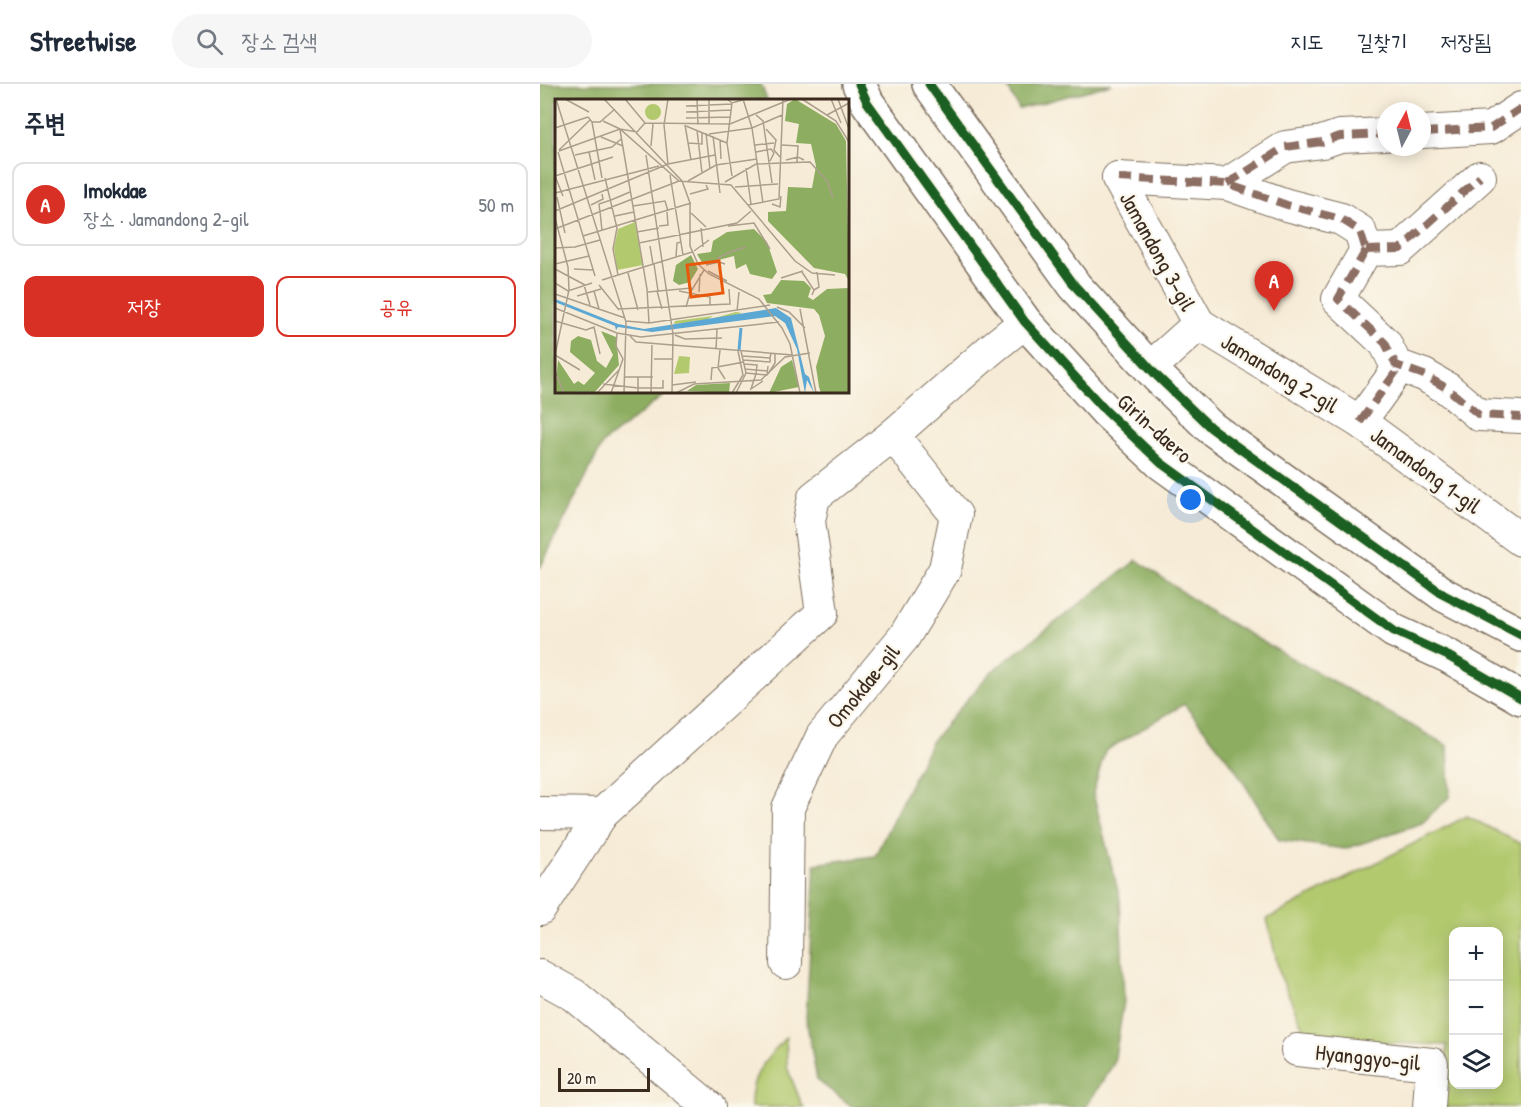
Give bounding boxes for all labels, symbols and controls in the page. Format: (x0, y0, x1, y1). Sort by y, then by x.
search box (172, 14, 592, 68)
text: Streetwise (30, 22, 136, 60)
icon: search (193, 25, 226, 58)
text: 장소 검색 (241, 26, 317, 56)
text: 지도 (1290, 27, 1324, 56)
text: 길찾기 (1357, 27, 1407, 56)
text: 저장됨 (1440, 27, 1491, 56)
inset map (555, 99, 849, 393)
north arrow (1377, 102, 1431, 156)
text: 주변 (24, 105, 66, 140)
text: Imokdae (83, 175, 147, 205)
street label: Jamandong 3-gil (1113, 186, 1203, 316)
text: A (41, 191, 50, 218)
text: 50 m (478, 191, 514, 218)
text: 장소 · Jamandong 2-gil (83, 205, 249, 232)
pin: A (1254, 262, 1294, 311)
button: 저장 (24, 276, 264, 337)
button: 공유 (276, 276, 516, 337)
street label: Jamandong 2-gil (1216, 326, 1345, 420)
street label: Girin-daero (1111, 386, 1199, 470)
street label: Jamandong 1-gil (1365, 420, 1488, 520)
your location (1176, 485, 1205, 514)
street label: Omokdae-gil (820, 637, 906, 735)
map controls (1449, 927, 1503, 1089)
button: + (1449, 927, 1503, 981)
button: − (1449, 981, 1503, 1035)
button: layers (1449, 1035, 1503, 1089)
street label: Hyanggyo-gil (1314, 1037, 1422, 1077)
scale bar (558, 1065, 650, 1092)
text: 20 m (567, 1067, 596, 1089)

